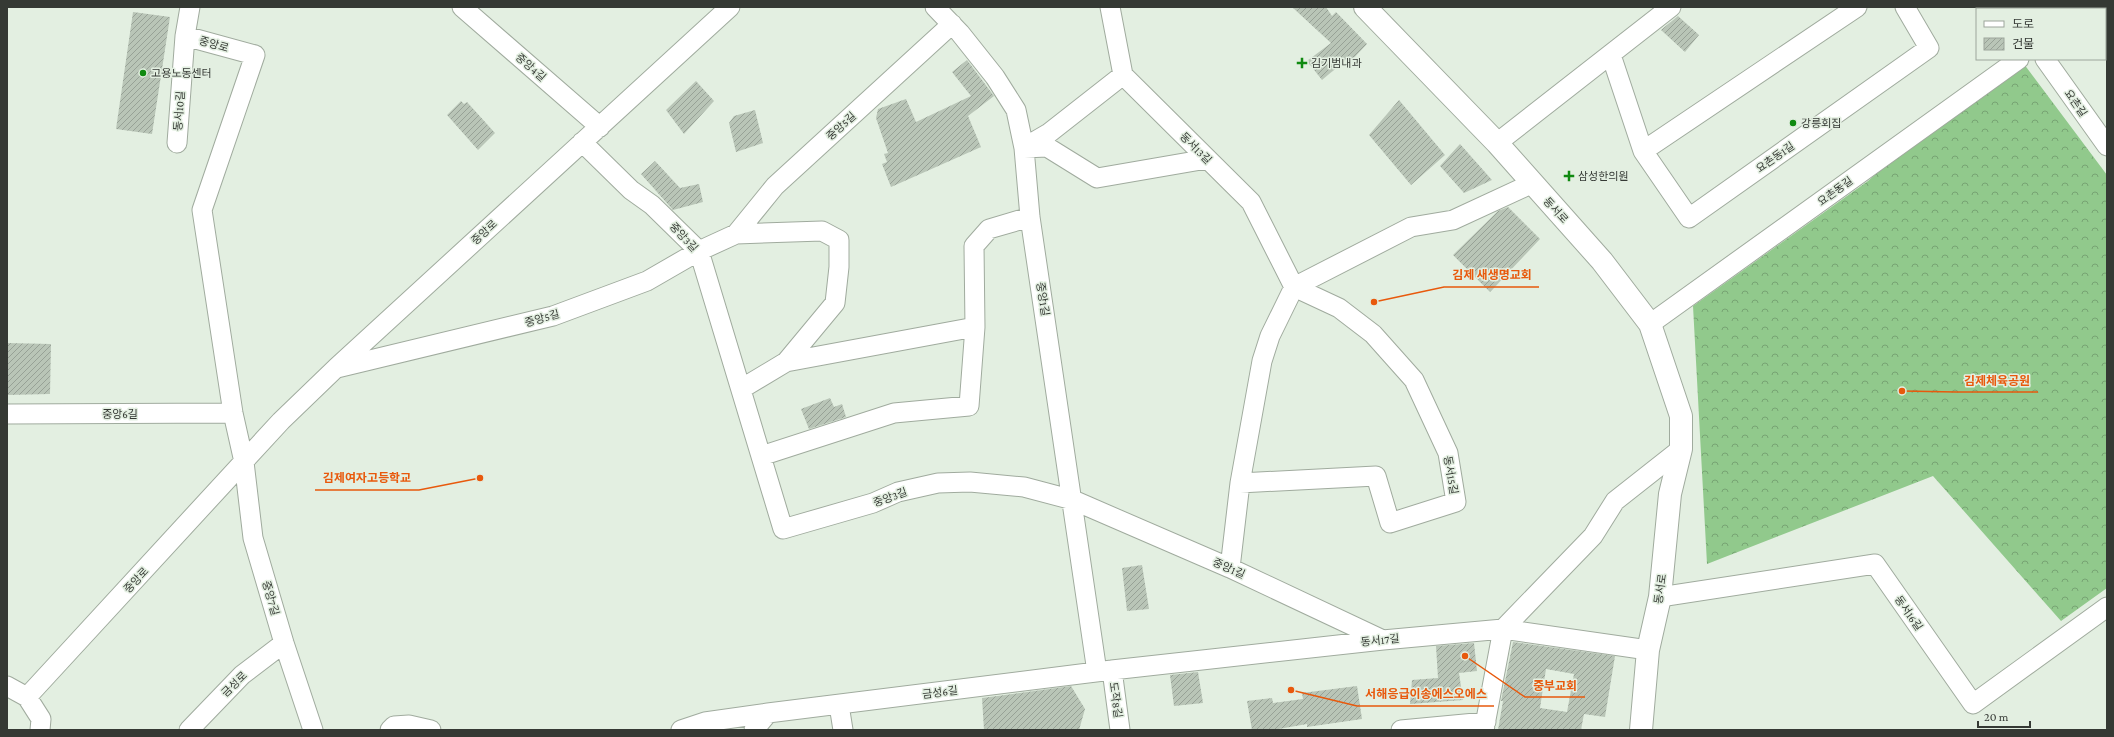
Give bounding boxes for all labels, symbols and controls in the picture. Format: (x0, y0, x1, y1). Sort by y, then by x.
legend (1976, 8, 2106, 60)
text: 도로 (2012, 17, 2034, 31)
street label: 중앙로 (198, 34, 230, 54)
text: 건물 (2012, 37, 2034, 51)
street label: 중앙4길 (513, 51, 549, 83)
marker: 김기범내과 (1296, 57, 1308, 69)
place label: 김기범내과 (1311, 57, 1362, 69)
place label: 고용노동센터 (151, 67, 212, 79)
marker: 고용노동센터 (138, 68, 148, 78)
street label: 요촌길 (2062, 87, 2090, 119)
street label: 동서10길 (172, 91, 186, 131)
street label: 중앙5길 (824, 110, 858, 142)
place label: 강릉회집 (1801, 117, 1841, 129)
marker: 강릉회집 (1788, 118, 1798, 128)
street label: 동서13길 (1178, 130, 1214, 166)
street label: 요촌동1길 (1753, 139, 1797, 175)
marker: 삼성한의원 (1563, 170, 1575, 182)
place label: 삼성한의원 (1578, 170, 1629, 182)
street label: 요촌동길 (1815, 174, 1855, 208)
street label: 동서로 (1541, 195, 1571, 225)
street label: 중앙로 (469, 217, 499, 247)
street label: 중앙3길 (667, 220, 701, 254)
callout: 김제 새생명교회 (1444, 263, 1539, 287)
text: 김제 새생명교회 (1452, 268, 1532, 282)
street label: 중앙1길 (1034, 281, 1052, 317)
street label: 중앙5길 (523, 307, 561, 329)
callout: 김제체육공원 (1956, 368, 2038, 392)
text: 김제체육공원 (1964, 374, 2030, 388)
street label: 중앙6길 (102, 408, 138, 420)
street label: 동서15길 (1442, 455, 1460, 495)
callout: 김제여자고등학교 (315, 466, 419, 490)
text: 김제여자고등학교 (323, 471, 411, 485)
street label: 중앙3길 (871, 485, 909, 509)
street label: 중앙1길 (1211, 556, 1247, 580)
street label: 중앙로 (121, 565, 151, 595)
street label: 동서로 (1652, 573, 1668, 605)
street label: 중앙7길 (260, 579, 282, 617)
street label: 동서16길 (1893, 593, 1925, 633)
street label: 동서17길 (1360, 632, 1400, 648)
street label: 금성로 (219, 669, 249, 699)
callout: 중부교회 (1525, 673, 1585, 697)
text: 중부교회 (1533, 679, 1577, 693)
street label: 도작8길 (1108, 681, 1124, 719)
callout: 서해응급이송에스오에스 (1357, 682, 1494, 706)
street label: 금성6길 (921, 684, 959, 700)
text: 서해응급이송에스오에스 (1365, 687, 1487, 701)
scale bar (1978, 703, 2030, 729)
text: 20 m (1984, 710, 2009, 724)

